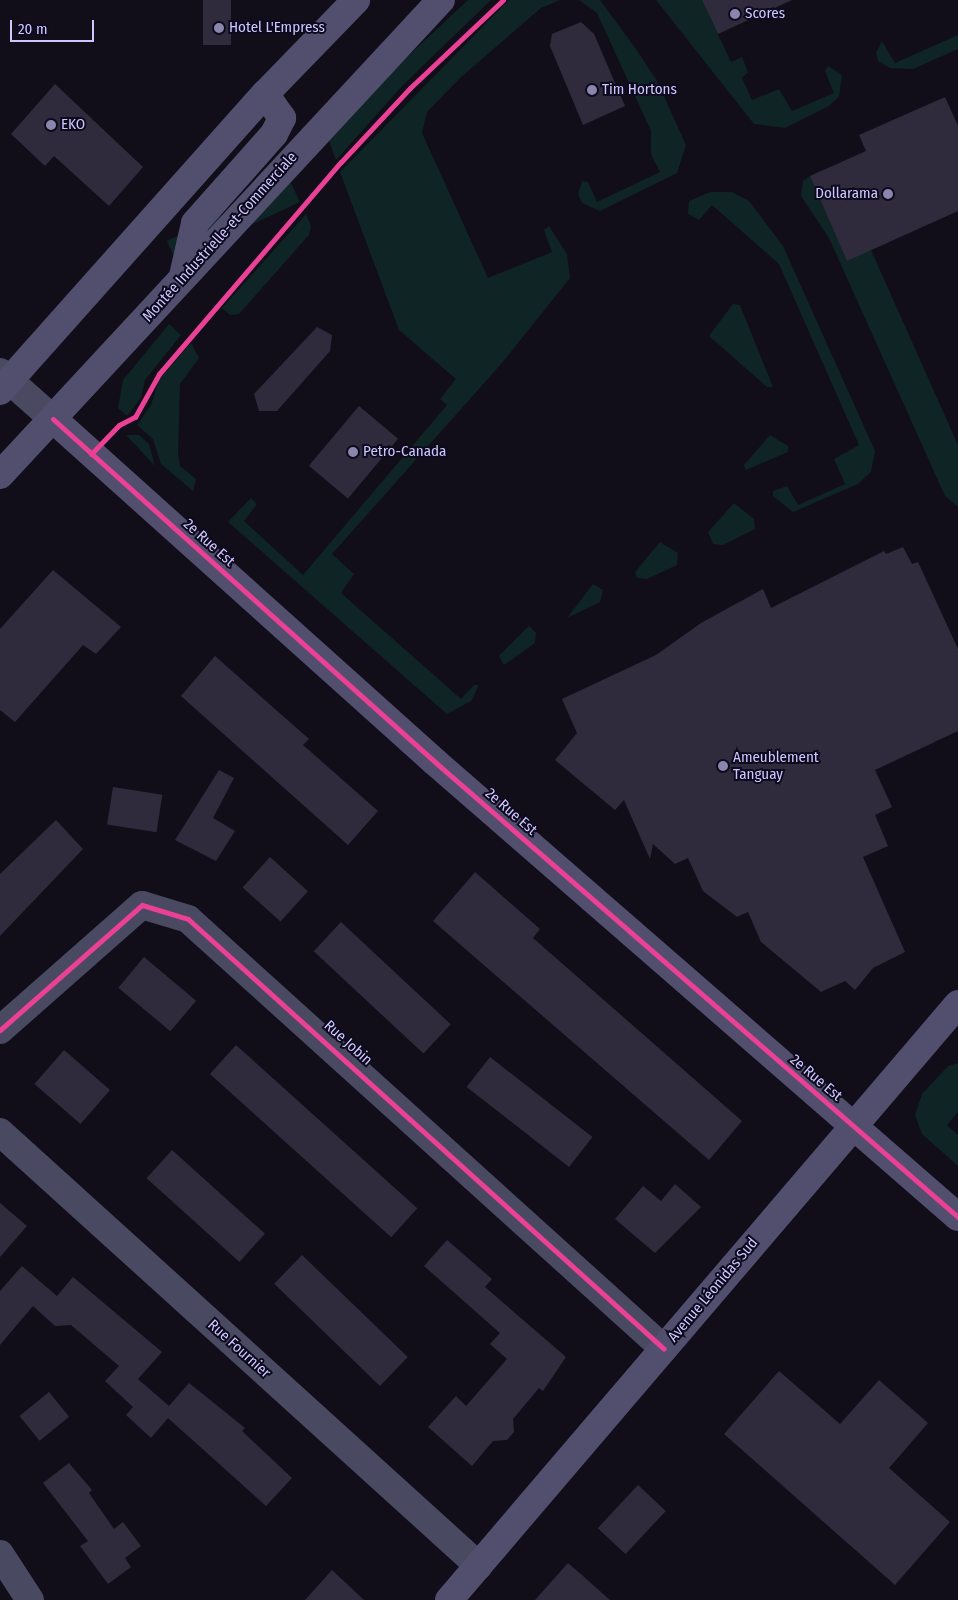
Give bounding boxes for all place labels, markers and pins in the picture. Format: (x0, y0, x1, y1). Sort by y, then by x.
place label: Scores (745, 5, 785, 23)
marker: Scores (729, 8, 741, 20)
place label: Hotel L'Empress (229, 19, 325, 37)
marker: Hotel L'Empress (213, 22, 225, 34)
place label: Tim Hortons (602, 81, 677, 99)
marker: Tim Hortons (586, 84, 598, 96)
place label: EKO (61, 116, 85, 134)
marker: EKO (45, 119, 57, 131)
place label: Dollarama (815, 185, 878, 203)
marker: Dollarama (882, 188, 894, 200)
place label: Petro-Canada (363, 443, 446, 461)
marker: Petro-Canada (347, 446, 359, 458)
place label: Ameublement Tanguay (733, 748, 819, 783)
marker: Ameublement Tanguay (717, 760, 729, 772)

